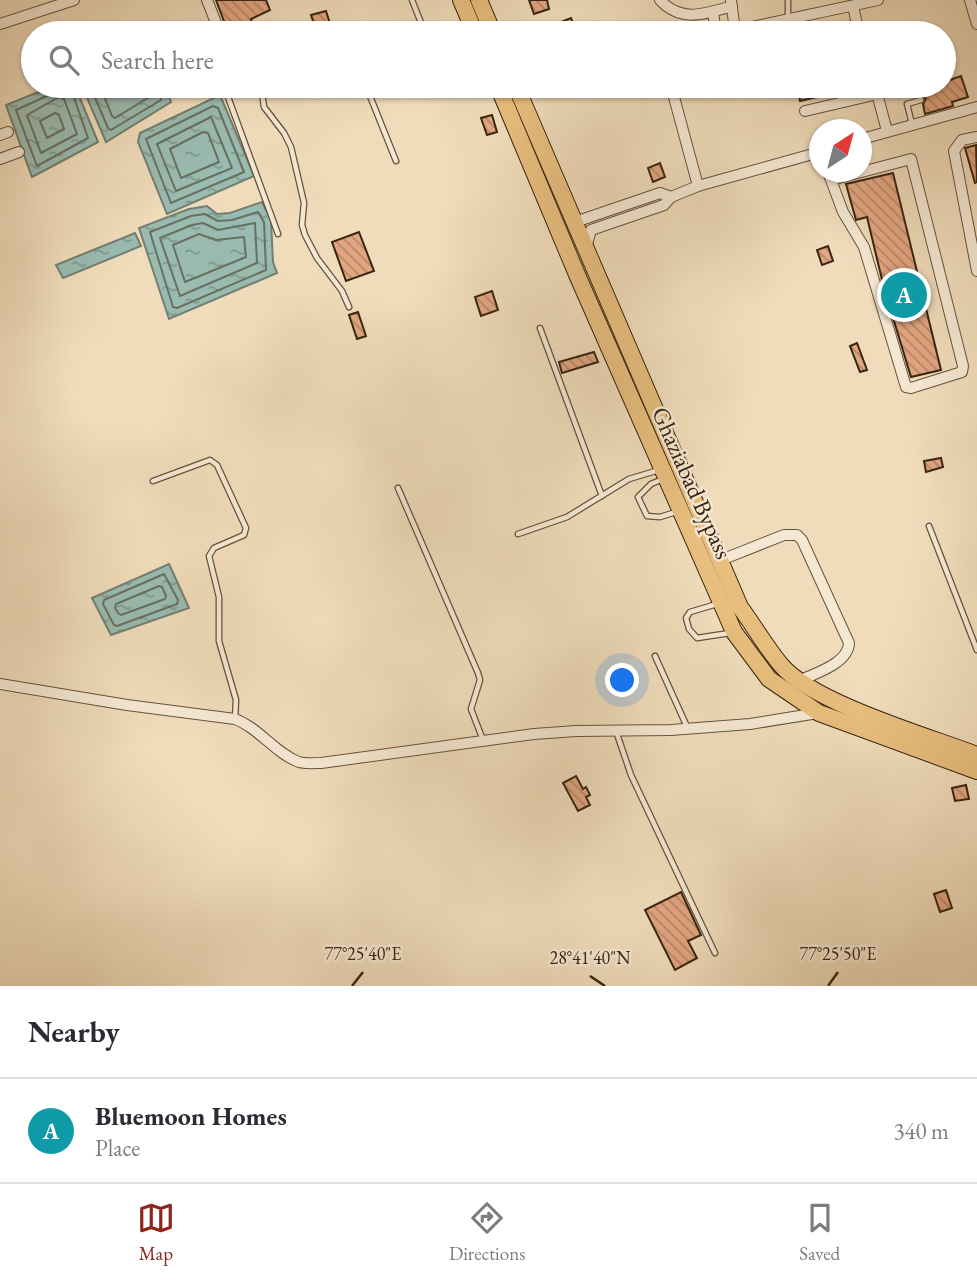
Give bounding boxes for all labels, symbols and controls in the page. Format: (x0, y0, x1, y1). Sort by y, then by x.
search box (21, 21, 956, 98)
icon: search (45, 41, 83, 79)
text: Search here (101, 43, 214, 77)
north arrow (809, 119, 872, 182)
pin: A (881, 269, 927, 321)
street label: Ghaziabad Bypass (645, 402, 740, 564)
your location (605, 663, 639, 697)
text: 77°25'40"E (325, 942, 401, 965)
text: 77°25'50"E (800, 942, 876, 965)
text: 28°41'40"N (550, 946, 631, 969)
text: Nearby (28, 1012, 120, 1051)
text: Bluemoon Homes (95, 1099, 287, 1133)
text: A (43, 1116, 59, 1146)
text: 340 m (893, 1116, 949, 1146)
text: Place (95, 1133, 140, 1163)
tab: Map (137, 1199, 175, 1266)
tab: Directions (449, 1199, 525, 1266)
tab: Saved (799, 1199, 840, 1266)

